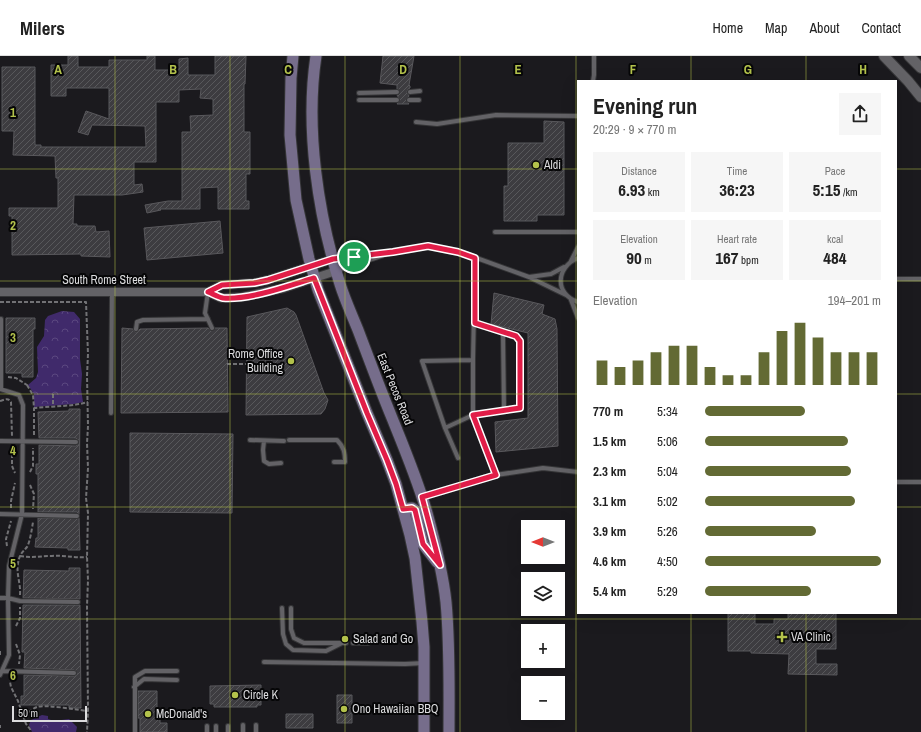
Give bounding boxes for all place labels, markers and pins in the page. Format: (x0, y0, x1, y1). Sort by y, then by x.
place label: Aldi (543, 157, 561, 173)
marker: Aldi (531, 160, 541, 170)
pin (337, 240, 371, 274)
place label: Rome Office Building (228, 346, 284, 376)
marker: Rome Office Building (286, 356, 296, 366)
place label: VA Clinic (791, 629, 831, 645)
place label: Salad and Go (353, 631, 413, 647)
marker: VA Clinic (776, 631, 788, 643)
marker: Salad and Go (340, 634, 350, 644)
place label: Circle K (243, 687, 278, 703)
marker: Circle K (230, 690, 240, 700)
place label: Ono Hawaiian BBQ (352, 701, 439, 717)
marker: Ono Hawaiian BBQ (339, 704, 349, 714)
place label: McDonald's (156, 706, 207, 722)
marker: McDonald's (143, 709, 153, 719)

